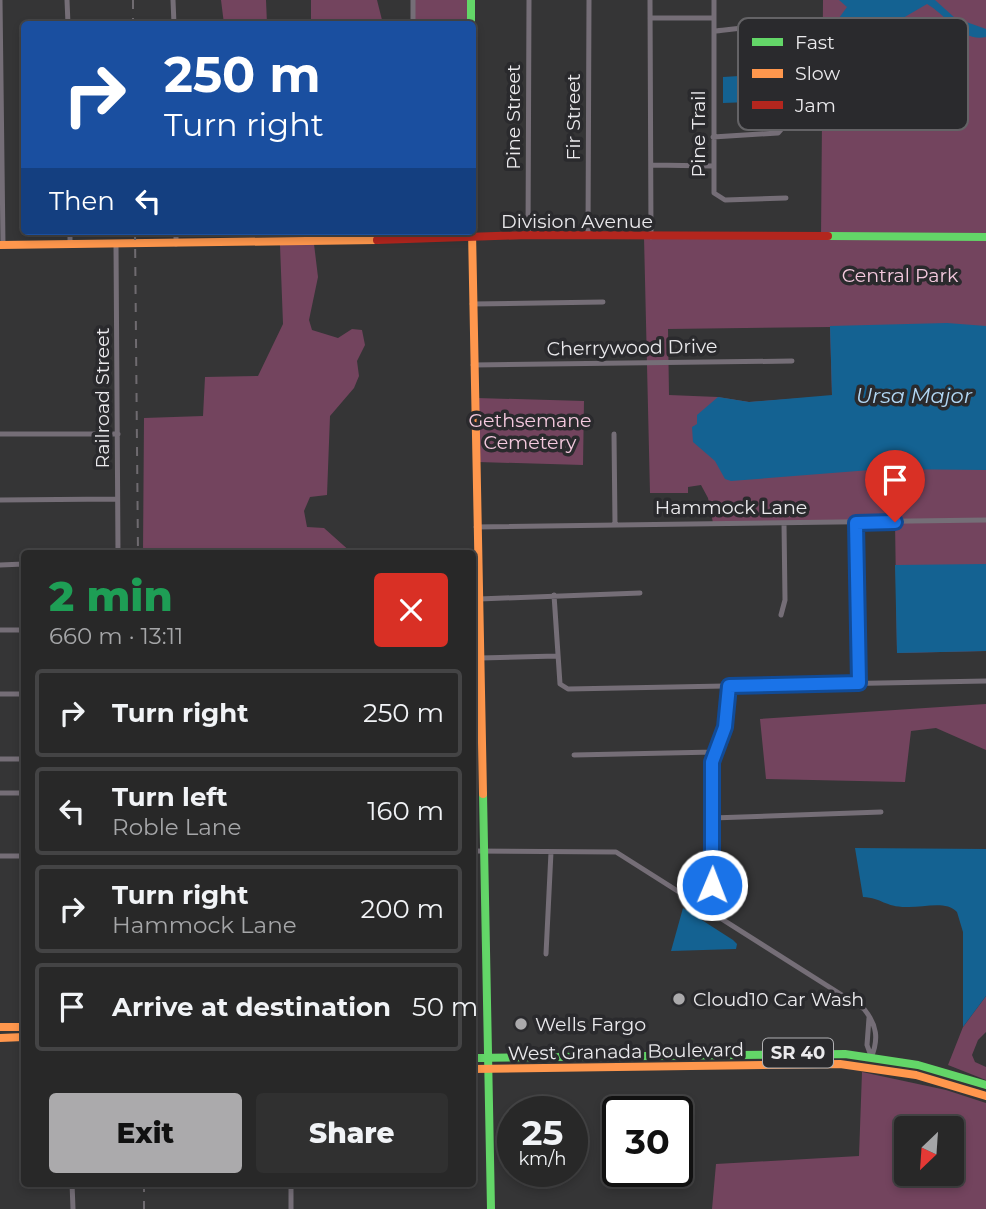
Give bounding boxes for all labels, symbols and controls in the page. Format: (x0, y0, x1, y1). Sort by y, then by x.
legend (738, 18, 968, 130)
text: Fast (795, 31, 835, 54)
text: 250 m (164, 45, 321, 104)
icon: right (49, 49, 140, 140)
text: Slow (795, 62, 840, 85)
street label: Pine Street (502, 64, 525, 170)
street label: Fir Street (562, 73, 585, 161)
street label: Pine Trail (687, 91, 710, 177)
text: Jam (794, 94, 836, 117)
text: Turn right (164, 105, 324, 144)
icon: left (129, 182, 167, 220)
text: Then (49, 185, 115, 217)
street label: Division Avenue (501, 210, 653, 233)
park label: Central Park (842, 264, 959, 287)
street label: Railroad Street (91, 327, 114, 468)
street label: Cherrywood Drive (546, 335, 718, 360)
water label: Ursa Major (856, 383, 973, 408)
park label: Gethsemane Cemetery (468, 409, 592, 454)
pin (865, 450, 925, 522)
icon: arrive (876, 461, 914, 499)
street label: Hammock Lane (655, 496, 807, 519)
text: 2 min (49, 570, 173, 622)
button: close (374, 573, 448, 647)
text: 660 m · 13:11 (49, 622, 183, 650)
icon: right (53, 694, 91, 732)
text: Turn right (112, 697, 248, 729)
text: 250 m (363, 697, 444, 729)
text: Turn left (112, 781, 228, 813)
icon: left (53, 792, 91, 830)
text: 160 m (367, 795, 444, 827)
text: Roble Lane (112, 813, 241, 841)
position arrow (675, 848, 749, 922)
text: Turn right (112, 879, 248, 911)
icon: right (53, 890, 91, 928)
text: 200 m (360, 893, 444, 925)
text: Hammock Lane (112, 911, 297, 939)
icon: arrive (53, 988, 91, 1026)
place label: Cloud10 Car Wash (693, 988, 864, 1011)
text: Arrive at destination (112, 991, 391, 1023)
text: 50 m (412, 991, 478, 1023)
marker: Cloud10 Car Wash (671, 991, 687, 1007)
place label: Wells Fargo (535, 1013, 646, 1036)
marker: Wells Fargo (513, 1016, 529, 1032)
street label: West Granada Boulevard (508, 1038, 744, 1065)
road number: SR 40 (763, 1038, 833, 1068)
button: Exit (49, 1093, 242, 1173)
button: Share (256, 1093, 448, 1173)
speed limit sign: 30 (602, 1096, 693, 1187)
text: 25 (522, 1111, 563, 1154)
north arrow (894, 1116, 964, 1186)
map controls (894, 1116, 964, 1186)
text: km/h (518, 1148, 567, 1170)

